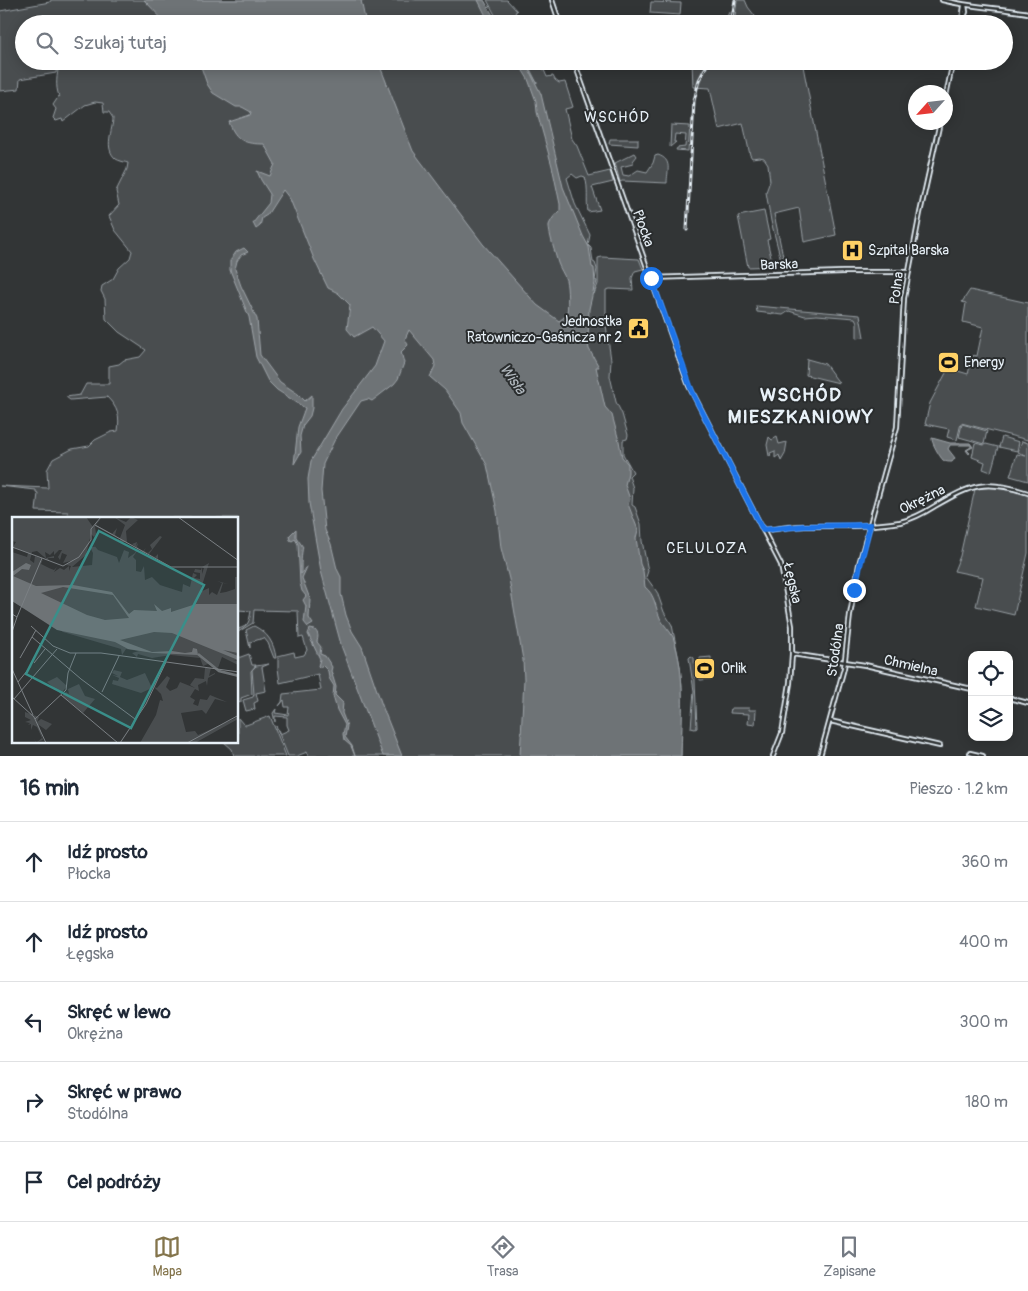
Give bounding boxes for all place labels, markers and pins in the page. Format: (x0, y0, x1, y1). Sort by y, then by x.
hospital icon: Szpital Barska (840, 238, 864, 262)
place label: Szpital Barska (868, 242, 949, 259)
place label: Jednostka Ratowniczo-Gaśnicza nr 2 (467, 313, 622, 346)
public building icon: Jednostka Ratowniczo-Gaśnicza nr 2 (626, 317, 650, 341)
sports icon: Energy (936, 350, 960, 374)
place label: Energy (964, 354, 1004, 371)
sports icon: Orlik (693, 656, 717, 680)
place label: Orlik (721, 660, 747, 677)

